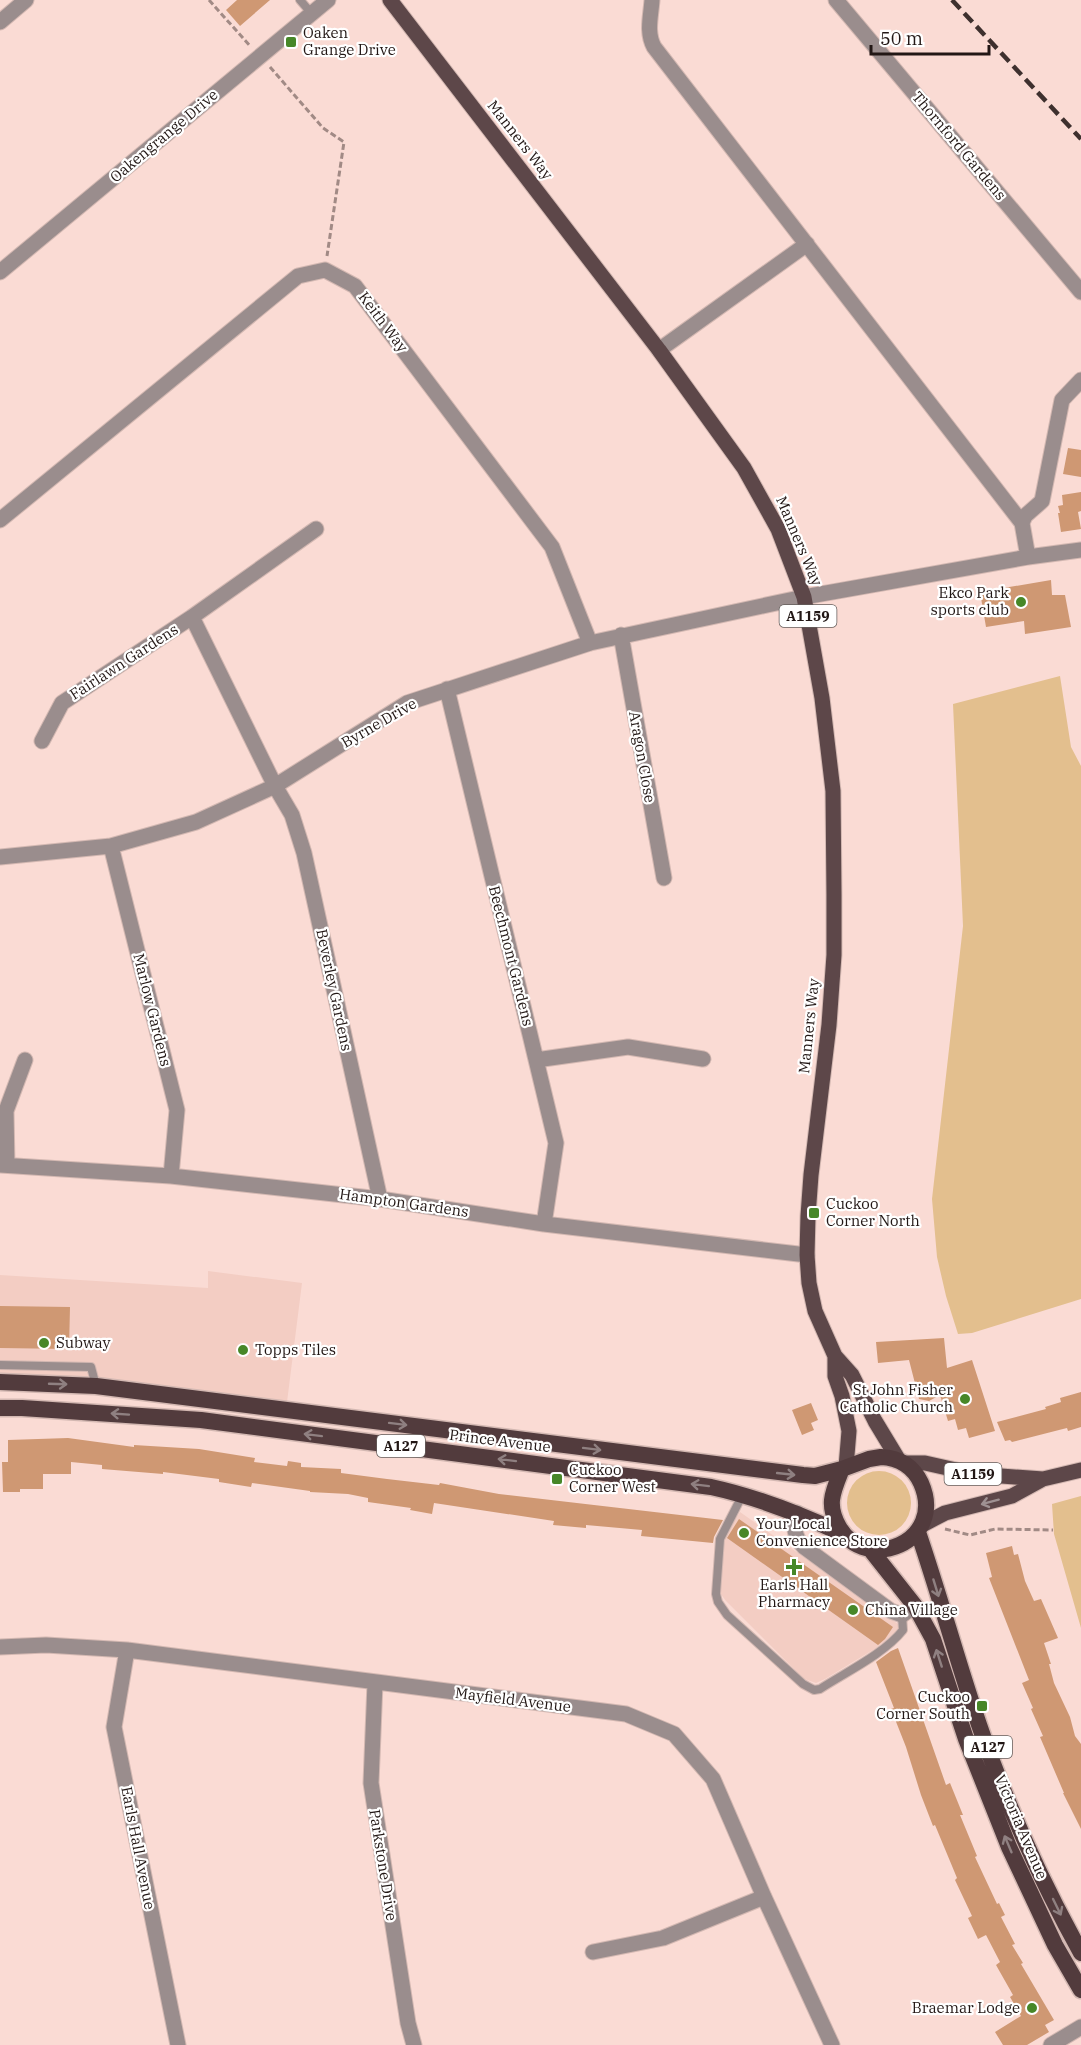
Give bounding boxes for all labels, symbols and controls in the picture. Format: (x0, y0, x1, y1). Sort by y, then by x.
scale bar (871, 18, 990, 56)
place label: Oaken Grange Drive (303, 23, 396, 59)
text: 50 m (880, 27, 923, 50)
marker: Oaken Grange Drive (284, 35, 298, 49)
street label: Oakengrange Drive (106, 85, 222, 186)
street label: Thornford Gardens (908, 87, 1011, 204)
street label: Manners Way (483, 96, 557, 183)
street label: Keith Way (355, 288, 412, 356)
street label: Manners Way (772, 493, 827, 589)
place label: Ekco Park sports club (930, 583, 1009, 619)
marker: Ekco Park sports club (1014, 595, 1028, 609)
road number: A1159 (780, 605, 836, 627)
street label: Fairlawn Gardens (66, 619, 182, 704)
street label: Byrne Drive (338, 693, 420, 752)
street label: Aragon Close (625, 710, 660, 804)
street label: Beechmont Gardens (485, 884, 538, 1028)
street label: Beverley Gardens (312, 927, 357, 1053)
street label: Marlow Gardens (129, 951, 176, 1068)
street label: Manners Way (794, 977, 823, 1074)
street label: Hampton Gardens (338, 1184, 470, 1221)
place label: Cuckoo Corner North (826, 1194, 920, 1230)
marker: Cuckoo Corner North (807, 1206, 821, 1220)
place label: Subway (56, 1333, 111, 1352)
marker: Subway (37, 1336, 51, 1350)
place label: Topps Tiles (255, 1340, 336, 1359)
marker: Topps Tiles (236, 1343, 250, 1357)
one-way arrow (48, 1379, 68, 1390)
place label: St John Fisher Catholic Church (840, 1380, 953, 1416)
marker: St John Fisher Catholic Church (958, 1392, 972, 1406)
one-way arrow (110, 1409, 130, 1420)
one-way arrow (388, 1419, 407, 1430)
street label: Prince Avenue (448, 1425, 552, 1456)
one-way arrow (304, 1429, 324, 1440)
road number: A127 (377, 1435, 425, 1457)
one-way arrow (582, 1444, 602, 1455)
one-way arrow (497, 1454, 517, 1465)
place label: Cuckoo Corner West (569, 1460, 656, 1496)
road number: A1159 (944, 1463, 1002, 1485)
one-way arrow (775, 1468, 795, 1479)
marker: Cuckoo Corner West (550, 1472, 564, 1486)
one-way arrow (691, 1480, 711, 1491)
one-way arrow (980, 1497, 999, 1508)
place label: Your Local Convenience Store (756, 1514, 888, 1550)
marker: Your Local Convenience Store (737, 1526, 751, 1540)
marker: Earls Hall Pharmacy (787, 1560, 801, 1574)
place label: Earls Hall Pharmacy (758, 1575, 830, 1611)
one-way arrow (931, 1578, 942, 1597)
place label: China Village (865, 1600, 958, 1619)
marker: China Village (846, 1603, 860, 1617)
one-way arrow (933, 1649, 944, 1668)
street label: Mayfield Avenue (454, 1683, 572, 1716)
place label: Cuckoo Corner South (876, 1687, 970, 1723)
marker: Cuckoo Corner South (975, 1699, 989, 1713)
road number: A127 (964, 1736, 1012, 1758)
street label: Victoria Avenue (991, 1772, 1052, 1882)
street label: Earls Hall Avenue (117, 1785, 160, 1911)
street label: Parkstone Drive (365, 1808, 402, 1922)
one-way arrow (1002, 1836, 1013, 1854)
one-way arrow (1052, 1898, 1063, 1916)
place label: Braemar Lodge (912, 1998, 1020, 2017)
marker: Braemar Lodge (1025, 2001, 1039, 2015)

